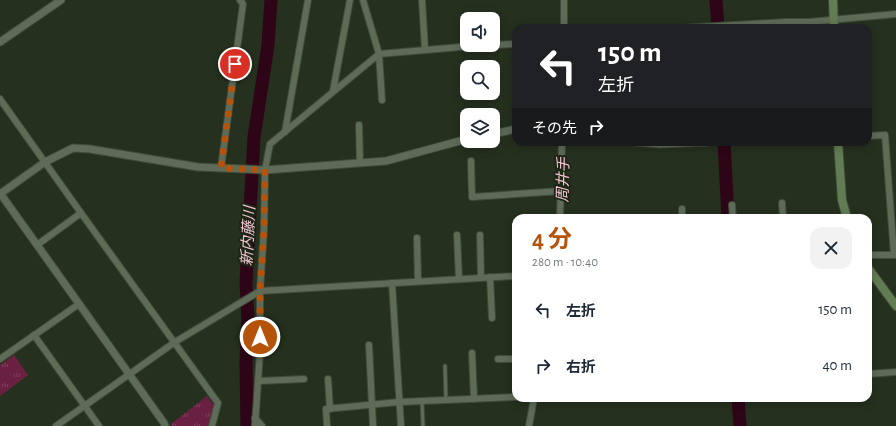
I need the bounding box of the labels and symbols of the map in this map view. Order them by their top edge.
pin [218,47,252,81]
water label: 周井手 [555,156,571,203]
water label: 新内藤川 [238,204,258,266]
position arrow [239,316,281,358]

